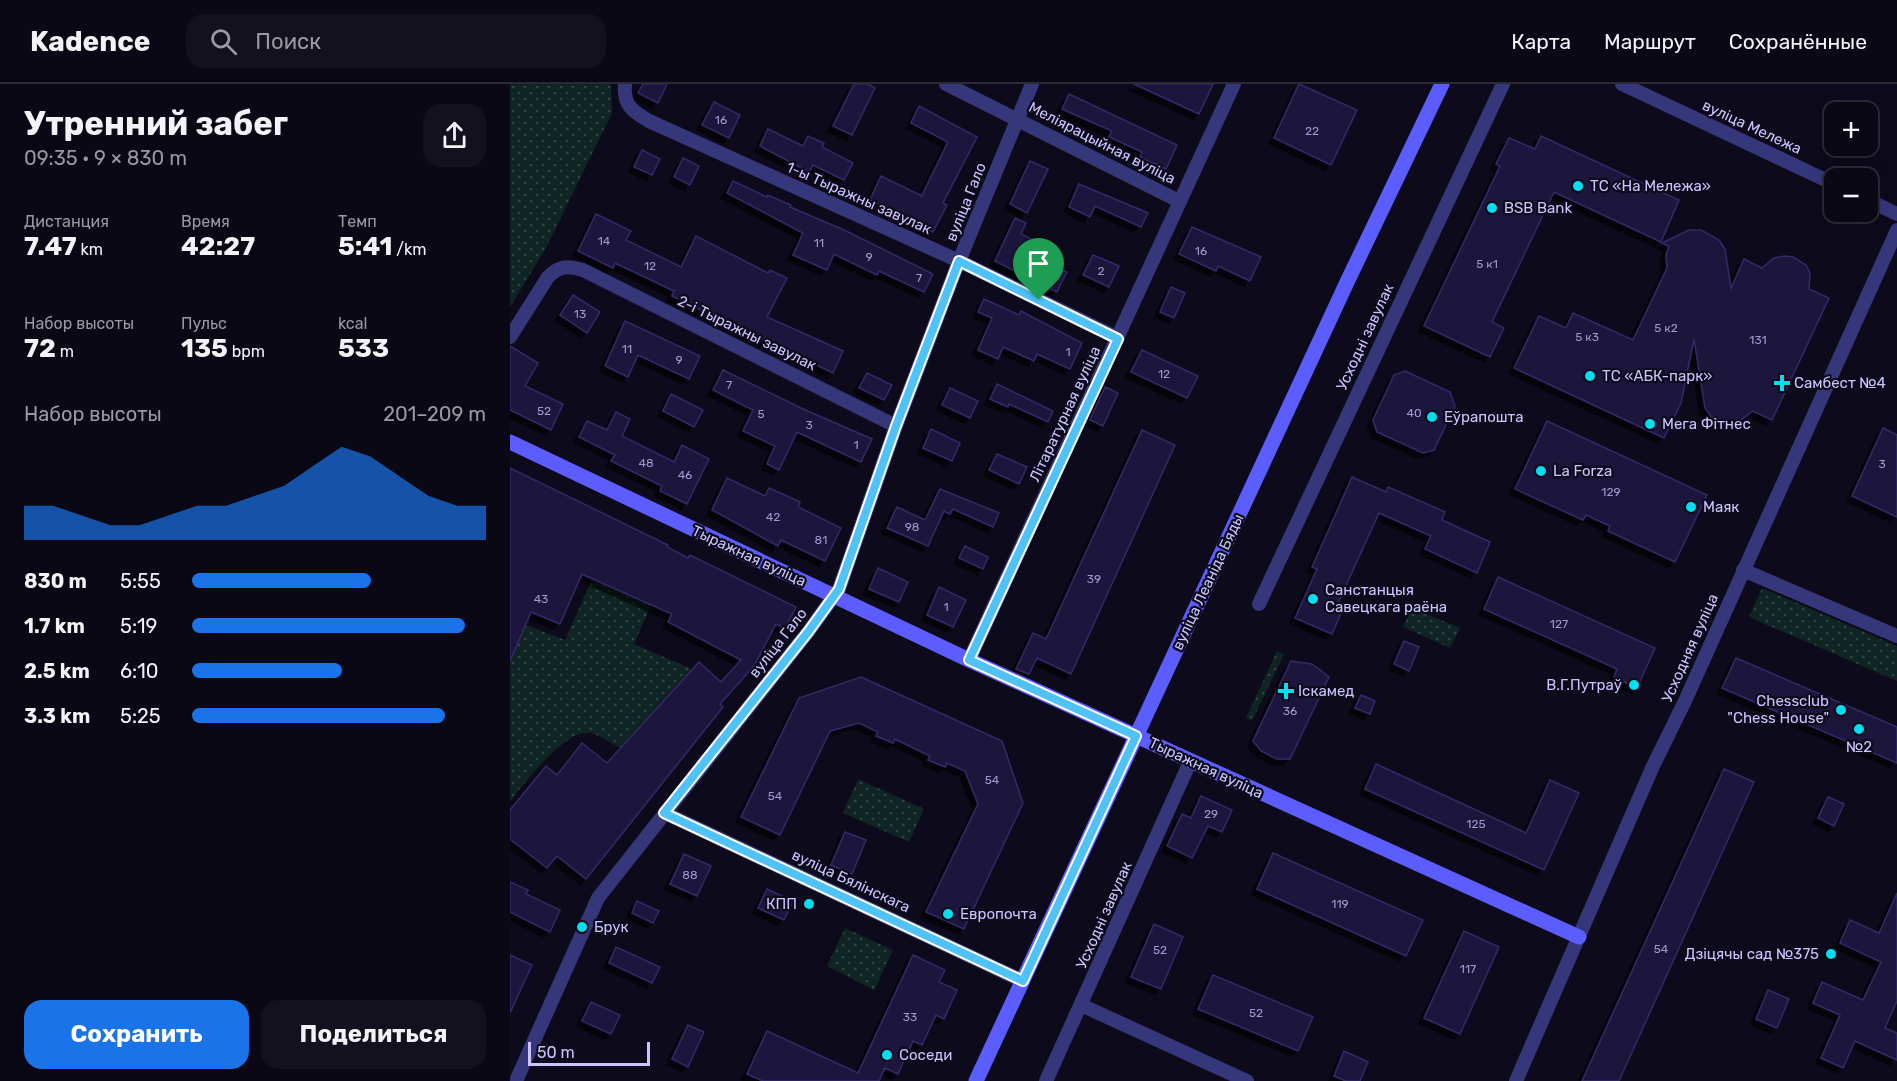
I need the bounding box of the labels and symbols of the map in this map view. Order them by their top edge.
street label: вуліца Мележа [1700,96,1804,158]
street label: Меліярацыйная вуліца [1026,98,1178,188]
house number: 16 [715,113,727,127]
house number: 22 [1305,124,1319,138]
street label: 1-ы Тыражны завулак [784,158,934,238]
street label: вуліца Гало [942,160,990,244]
place label: ТС «На Мележа» [1590,177,1711,195]
marker: ТС «На Мележа» [1571,179,1585,193]
place label: BSB Bank [1504,199,1572,217]
marker: BSB Bank [1485,201,1499,215]
house number: 14 [598,234,611,248]
house number: 11 [814,236,824,250]
pin [1013,238,1064,300]
house number: 16 [1195,244,1207,258]
house number: 9 [865,250,873,264]
house number: 5 к1 [1476,257,1498,271]
house number: 12 [644,259,656,273]
house number: 2 [1097,264,1105,278]
house number: 7 [916,271,922,285]
street label: Усходні завулак [1332,281,1398,393]
street label: 2-і Тыражны завулак [675,292,819,374]
house number: 13 [574,307,586,321]
house number: 5 к2 [1654,321,1678,335]
house number: 5 к3 [1575,330,1599,344]
house number: 131 [1749,333,1767,347]
house number: 11 [622,342,632,356]
street label: Літаратурная вуліца [1026,343,1104,485]
house number: 1 [1065,345,1071,359]
house number: 9 [675,353,683,367]
house number: 12 [1158,367,1170,381]
place label: ТС «АБК-парк» [1602,367,1712,385]
marker: ТС «АБК-парк» [1583,369,1597,383]
place label: Самбест №4 [1794,374,1886,392]
marker: Самбест №4 [1775,376,1789,390]
house number: 7 [726,378,732,392]
house number: 52 [537,404,551,418]
house number: 40 [1406,406,1422,420]
house number: 5 [757,407,765,421]
place label: Еўрапошта [1444,408,1524,426]
marker: Еўрапошта [1425,410,1439,424]
place label: Мега Фітнес [1662,415,1751,433]
marker: Мега Фітнес [1643,417,1657,431]
house number: 3 [805,418,813,432]
house number: 1 [853,438,859,452]
house number: 48 [638,456,654,470]
house number: 3 [1878,457,1886,471]
place label: La Forza [1553,462,1612,480]
marker: La Forza [1534,464,1548,478]
house number: 46 [678,468,692,482]
house number: 129 [1601,485,1621,499]
place label: Маяк [1703,498,1739,516]
marker: Маяк [1684,500,1698,514]
house number: 42 [766,510,780,524]
street label: вуліца Леаніда Бяды [1169,511,1247,653]
house number: 98 [905,520,919,534]
street label: Тыражная вуліца [689,522,809,590]
house number: 81 [815,533,827,547]
house number: 39 [1087,572,1101,586]
place label: Санстанцыя Савецкага раёна [1325,581,1447,616]
street label: Усходняя вуліца [1658,591,1722,705]
house number: 43 [534,592,548,606]
marker: Санстанцыя Савецкага раёна [1306,592,1320,606]
house number: 1 [943,600,949,614]
street label: вуліца Гало [745,605,811,681]
house number: 127 [1550,617,1568,631]
place label: В.Г.Путраў [1546,676,1622,694]
marker: В.Г.Путраў [1627,678,1641,692]
place label: Іскамед [1298,682,1354,700]
marker: Іскамед [1279,684,1293,698]
place label: Chessclub "Chess House" [1727,692,1829,727]
marker: Chessclub "Chess House" [1834,703,1848,717]
house number: 36 [1283,704,1297,718]
marker: №2 [1852,722,1866,736]
street label: Тыражная вуліца [1146,734,1266,802]
place label: №2 [1846,738,1872,756]
house number: 54 [985,773,1000,787]
house number: 54 [768,789,783,803]
house number: 29 [1204,807,1218,821]
house number: 125 [1466,817,1486,831]
street label: вуліца Бялінскага [789,846,913,916]
street label: Усходні завулак [1072,859,1136,971]
house number: 88 [682,868,698,882]
place label: КПП [766,895,797,913]
marker: КПП [802,897,816,911]
house number: 119 [1331,897,1349,911]
place label: Европочта [960,905,1037,923]
marker: Европочта [941,907,955,921]
place label: Брук [594,918,629,936]
marker: Брук [575,920,589,934]
house number: 54 [1654,942,1669,956]
house number: 52 [1153,943,1167,957]
place label: Дзіцячы сад №375 [1685,945,1819,963]
marker: Дзіцячы сад №375 [1824,947,1838,961]
house number: 117 [1460,962,1476,976]
house number: 52 [1249,1006,1263,1020]
house number: 33 [903,1010,917,1024]
scale bar [528,1039,650,1066]
place label: Соседи [899,1046,952,1064]
marker: Соседи [880,1048,894,1062]

